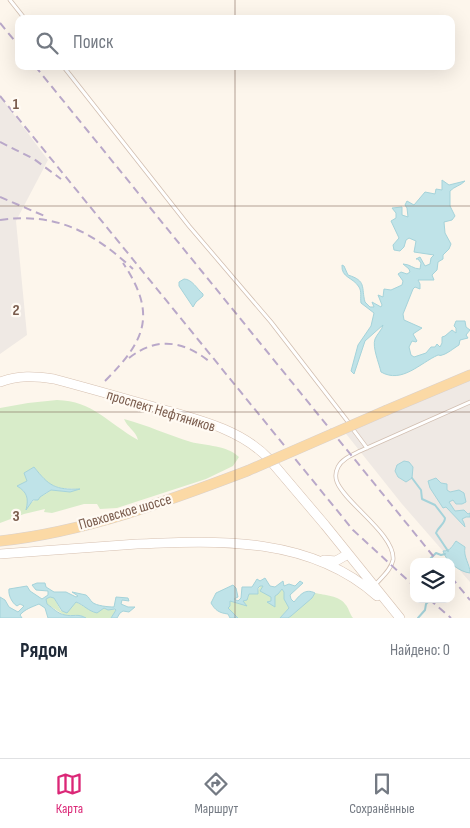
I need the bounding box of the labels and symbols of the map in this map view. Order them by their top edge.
text: 1 [13,95,20,114]
text: 2 [12,301,20,320]
street label: проспект Нефтяников [104,385,218,437]
street label: Повховское шоссе [76,490,174,534]
text: 3 [12,507,20,526]

